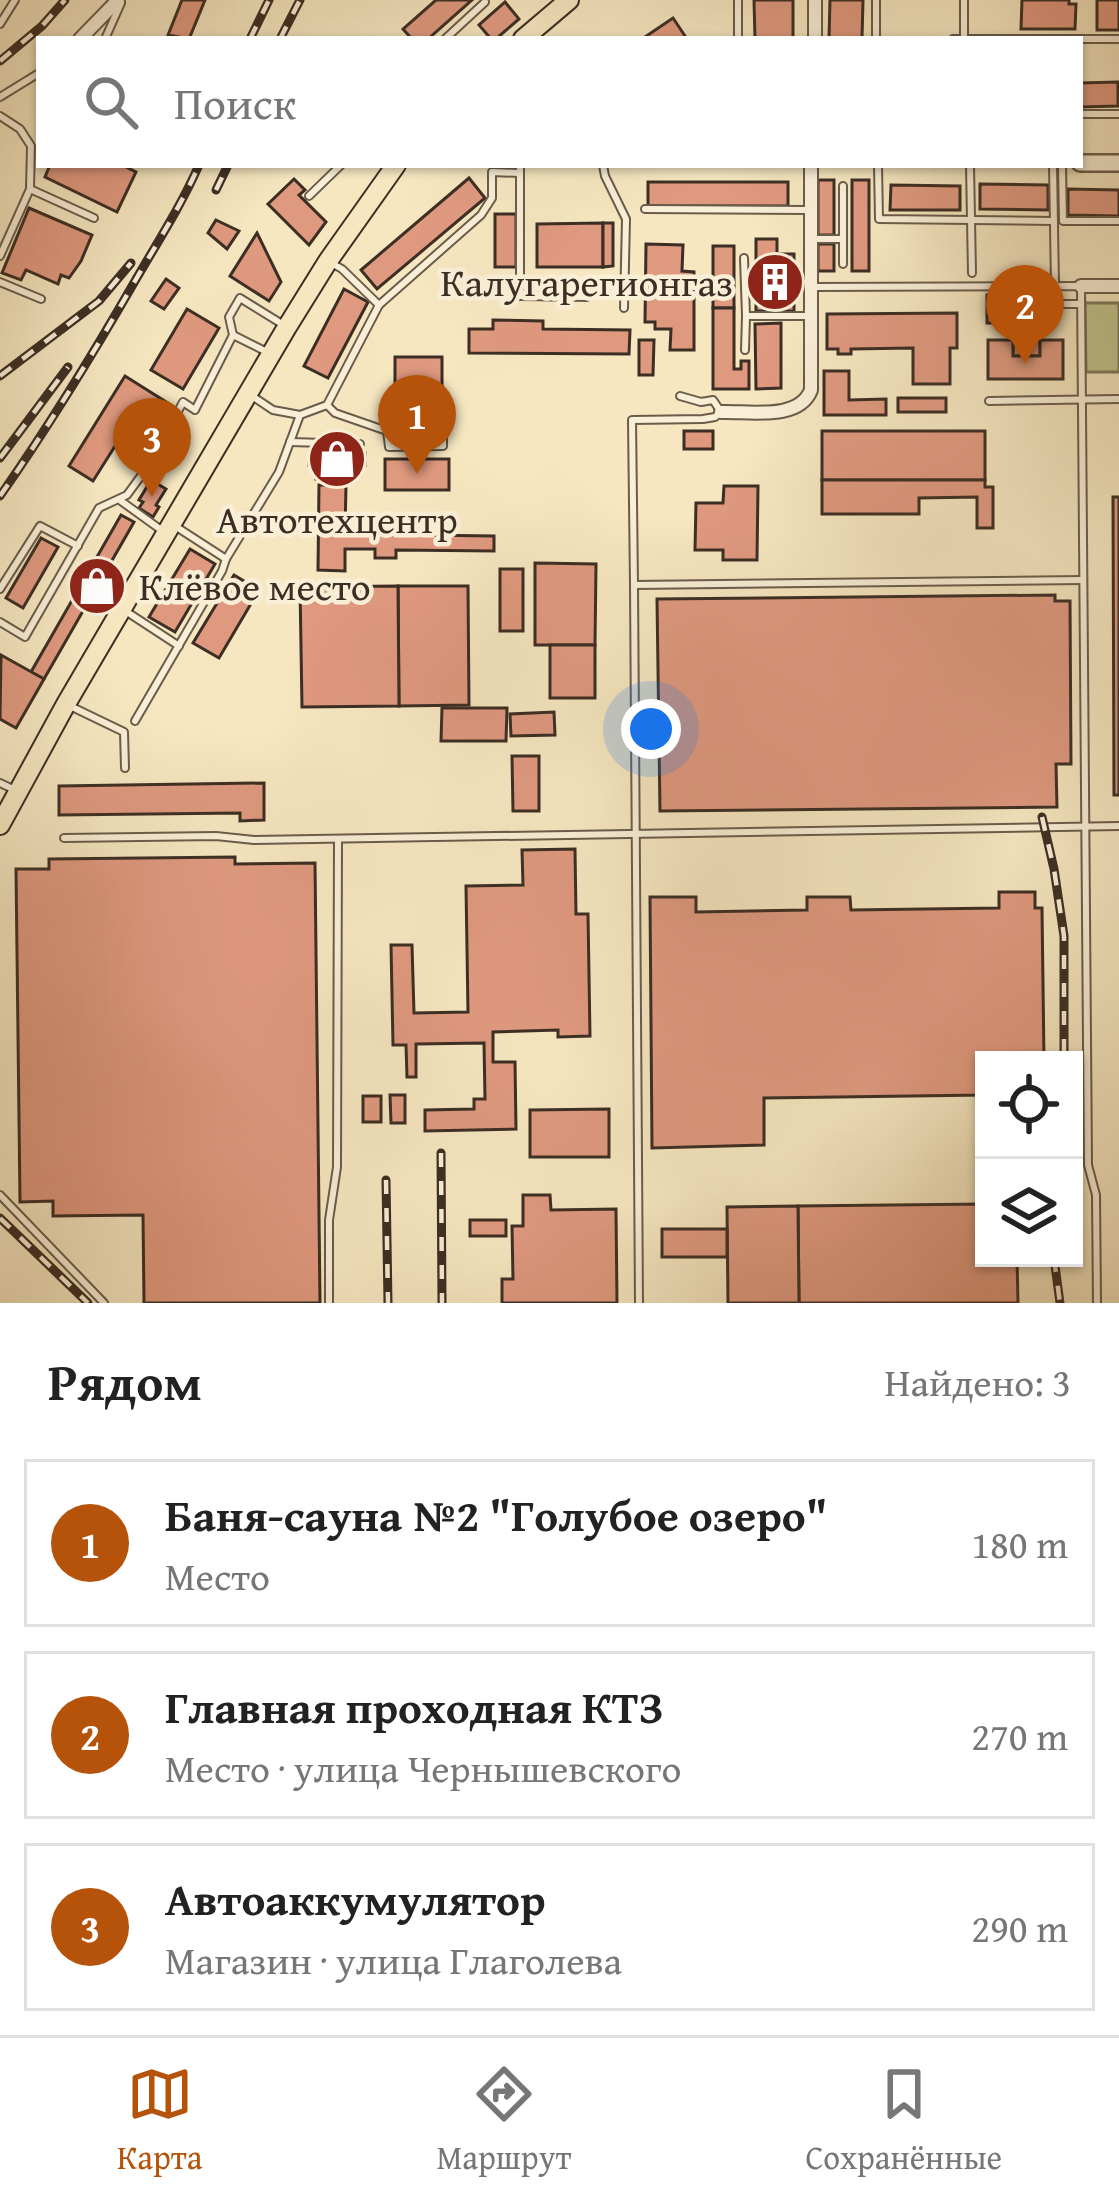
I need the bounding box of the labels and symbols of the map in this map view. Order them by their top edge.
building icon: Калугарегионгаз [744,251,806,313]
place label: Калугарегионгаз [441,253,733,310]
pin: 2 [986,265,1064,364]
pin: 1 [378,375,456,474]
pin: 3 [113,398,191,497]
shop icon: Автотехцентр [306,428,368,490]
place label: Автотехцентр [216,490,458,547]
shop icon: Клёвое место [66,555,128,617]
place label: Клёвое место [139,557,371,614]
your location [621,699,681,759]

